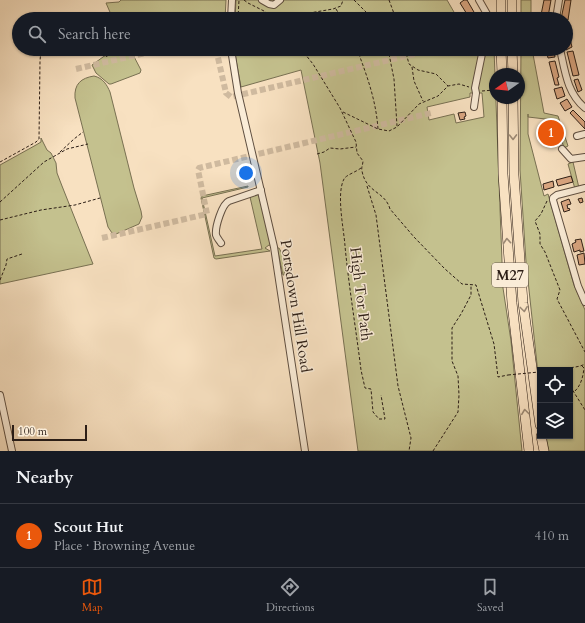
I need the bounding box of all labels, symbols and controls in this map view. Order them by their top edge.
search box [12,12,573,56]
icon: search [26,23,48,45]
text: Search here [58,24,131,44]
north arrow [489,68,525,104]
pin: 1 [538,118,564,148]
one-way arrow [509,134,517,140]
your location [236,163,256,183]
street label: Portsdown Hill Road [276,238,316,374]
one-way arrow [503,238,512,244]
street label: High Tor Path [345,246,377,343]
road number: M27 [492,263,528,287]
one-way arrow [519,306,528,312]
map controls [537,367,573,439]
button: locate [537,367,573,403]
button: layers [537,403,573,439]
one-way arrow [521,409,530,415]
scale bar [12,423,87,442]
text: 100 m [18,424,47,439]
text: Nearby [16,466,73,489]
text: Scout Hut [54,517,123,537]
text: 1 [26,527,32,545]
text: 410 m [535,527,569,545]
text: Place · Browning Avenue [54,537,195,555]
tab: Map [81,576,103,615]
tab: Directions [266,576,314,615]
tab: Saved [477,576,504,615]

